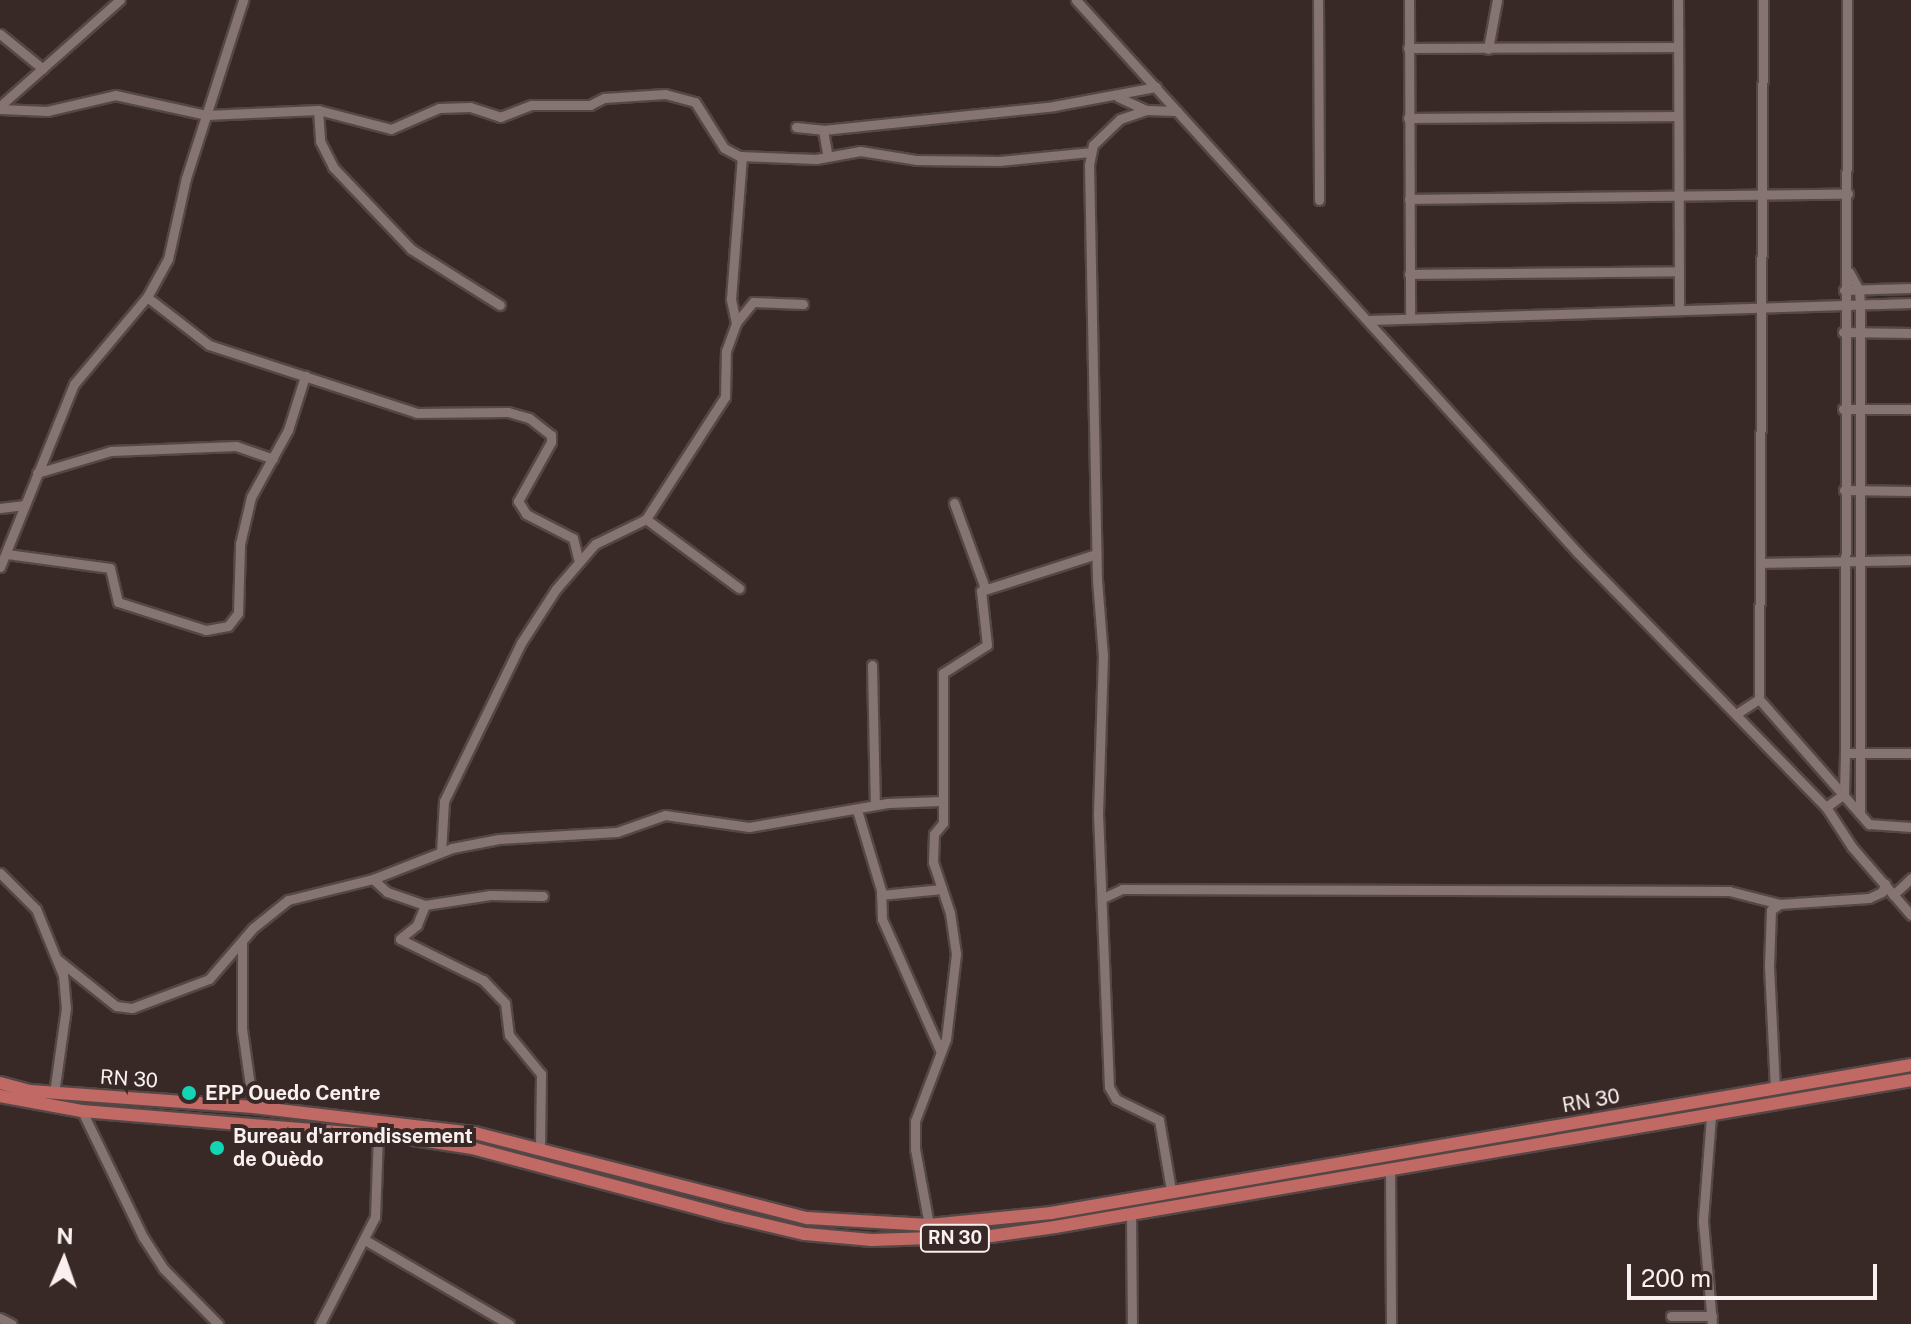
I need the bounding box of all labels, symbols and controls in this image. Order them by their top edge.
street label: RN 30 [99,1065,159,1093]
place label: EPP Ouedo Centre [205,1081,381,1105]
marker: EPP Ouedo Centre [180,1084,198,1102]
street label: RN 30 [1560,1084,1622,1118]
place label: Bureau d'arrondissement de Ouèdo [233,1124,473,1171]
marker: Bureau d'arrondissement de Ouèdo [208,1139,226,1157]
north arrow [24,1220,104,1300]
text: N [56,1223,74,1249]
road number: RN 30 [919,1224,991,1252]
scale bar [1631,1248,1881,1298]
text: 200 m [1641,1264,1711,1292]

